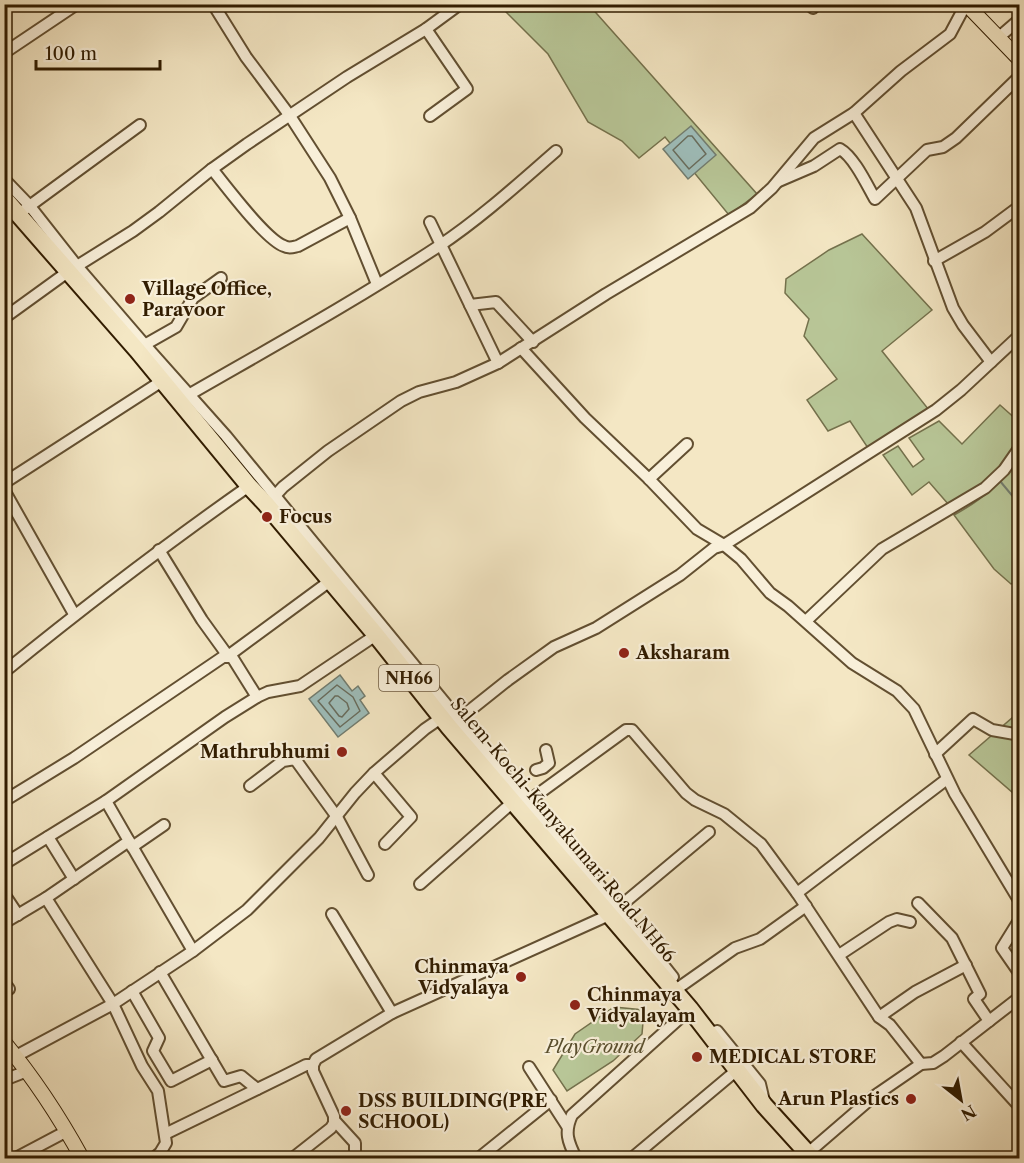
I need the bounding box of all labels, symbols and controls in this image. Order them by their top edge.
scale bar [36,33,160,71]
text: 100 m [45,43,97,65]
place label: Village Office, Paravoor [141,278,272,321]
marker: Village Office, Paravoor [123,292,137,306]
place label: Focus [279,506,332,528]
marker: Focus [260,510,274,524]
place label: Aksharam [635,642,730,664]
marker: Aksharam [617,646,631,660]
road number: NH66 [379,665,439,691]
street label: Salem-Kochi-Kanyakumari Road NH66 [446,693,680,967]
place label: Mathrubhumi [200,741,331,763]
marker: Mathrubhumi [335,745,349,759]
place label: Chinmaya Vidyalaya [414,956,510,999]
marker: Chinmaya Vidyalaya [514,970,528,984]
place label: Chinmaya Vidyalayam [586,984,696,1027]
marker: Chinmaya Vidyalayam [568,998,582,1012]
park label: PlayGround [544,1036,647,1058]
place label: MEDICAL STORE [709,1046,876,1068]
marker: MEDICAL STORE [690,1050,704,1064]
north arrow [931,1070,991,1130]
place label: Arun Plastics [777,1088,899,1110]
place label: DSS BUILDING(PRE SCHOOL) [358,1090,548,1133]
marker: Arun Plastics [904,1092,918,1106]
text: N [958,1101,980,1125]
marker: DSS BUILDING(PRE SCHOOL) [339,1104,353,1118]

